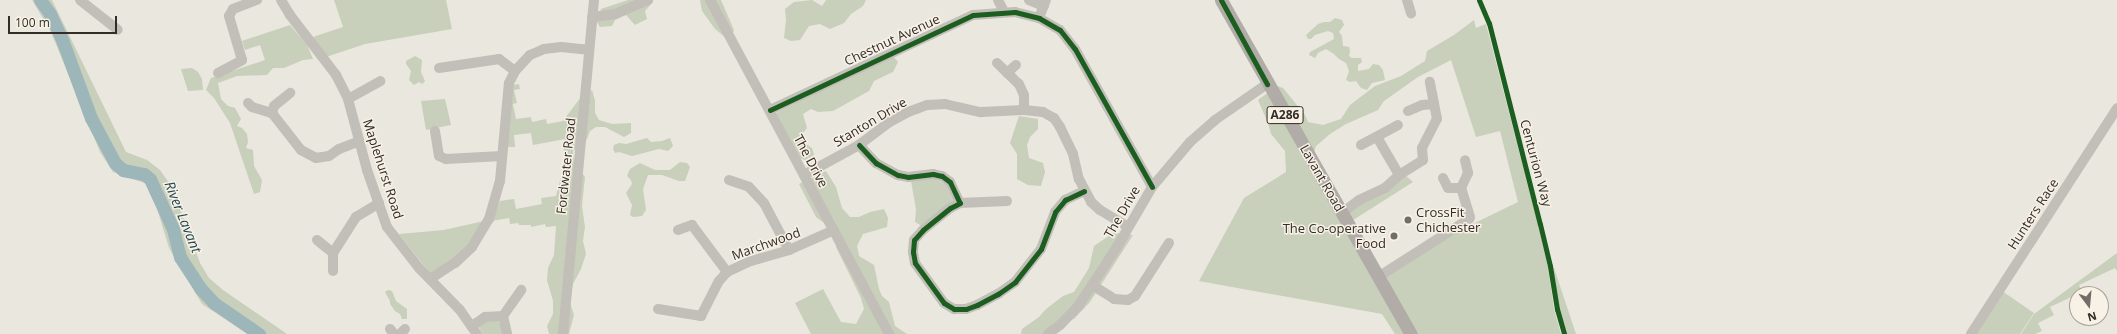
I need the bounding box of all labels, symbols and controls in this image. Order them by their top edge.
scale bar [10,8,119,34]
street label: Chestnut Avenue [842,11,942,69]
text: 100 m [15,14,50,31]
street label: Stanton Drive [831,94,909,150]
road number: A286 [1266,105,1304,125]
street label: Maplehurst Road [360,117,406,221]
street label: Fordwater Road [553,117,579,215]
street label: Centurion Way [1517,118,1555,208]
street label: The Drive [791,132,831,190]
street label: Lavant Road [1297,142,1347,214]
street label: Hunters Race [2004,176,2062,252]
water label: River Lavant [161,179,205,255]
street label: The Drive [1101,183,1143,241]
place label: CrossFit Chichester [1416,205,1480,236]
marker: CrossFit Chichester [1403,215,1413,225]
place label: The Co-operative Food [1283,221,1386,252]
street label: Marchwood [729,224,803,264]
marker: The Co-operative Food [1389,231,1399,241]
north arrow [2069,286,2109,326]
text: N [2086,309,2099,325]

